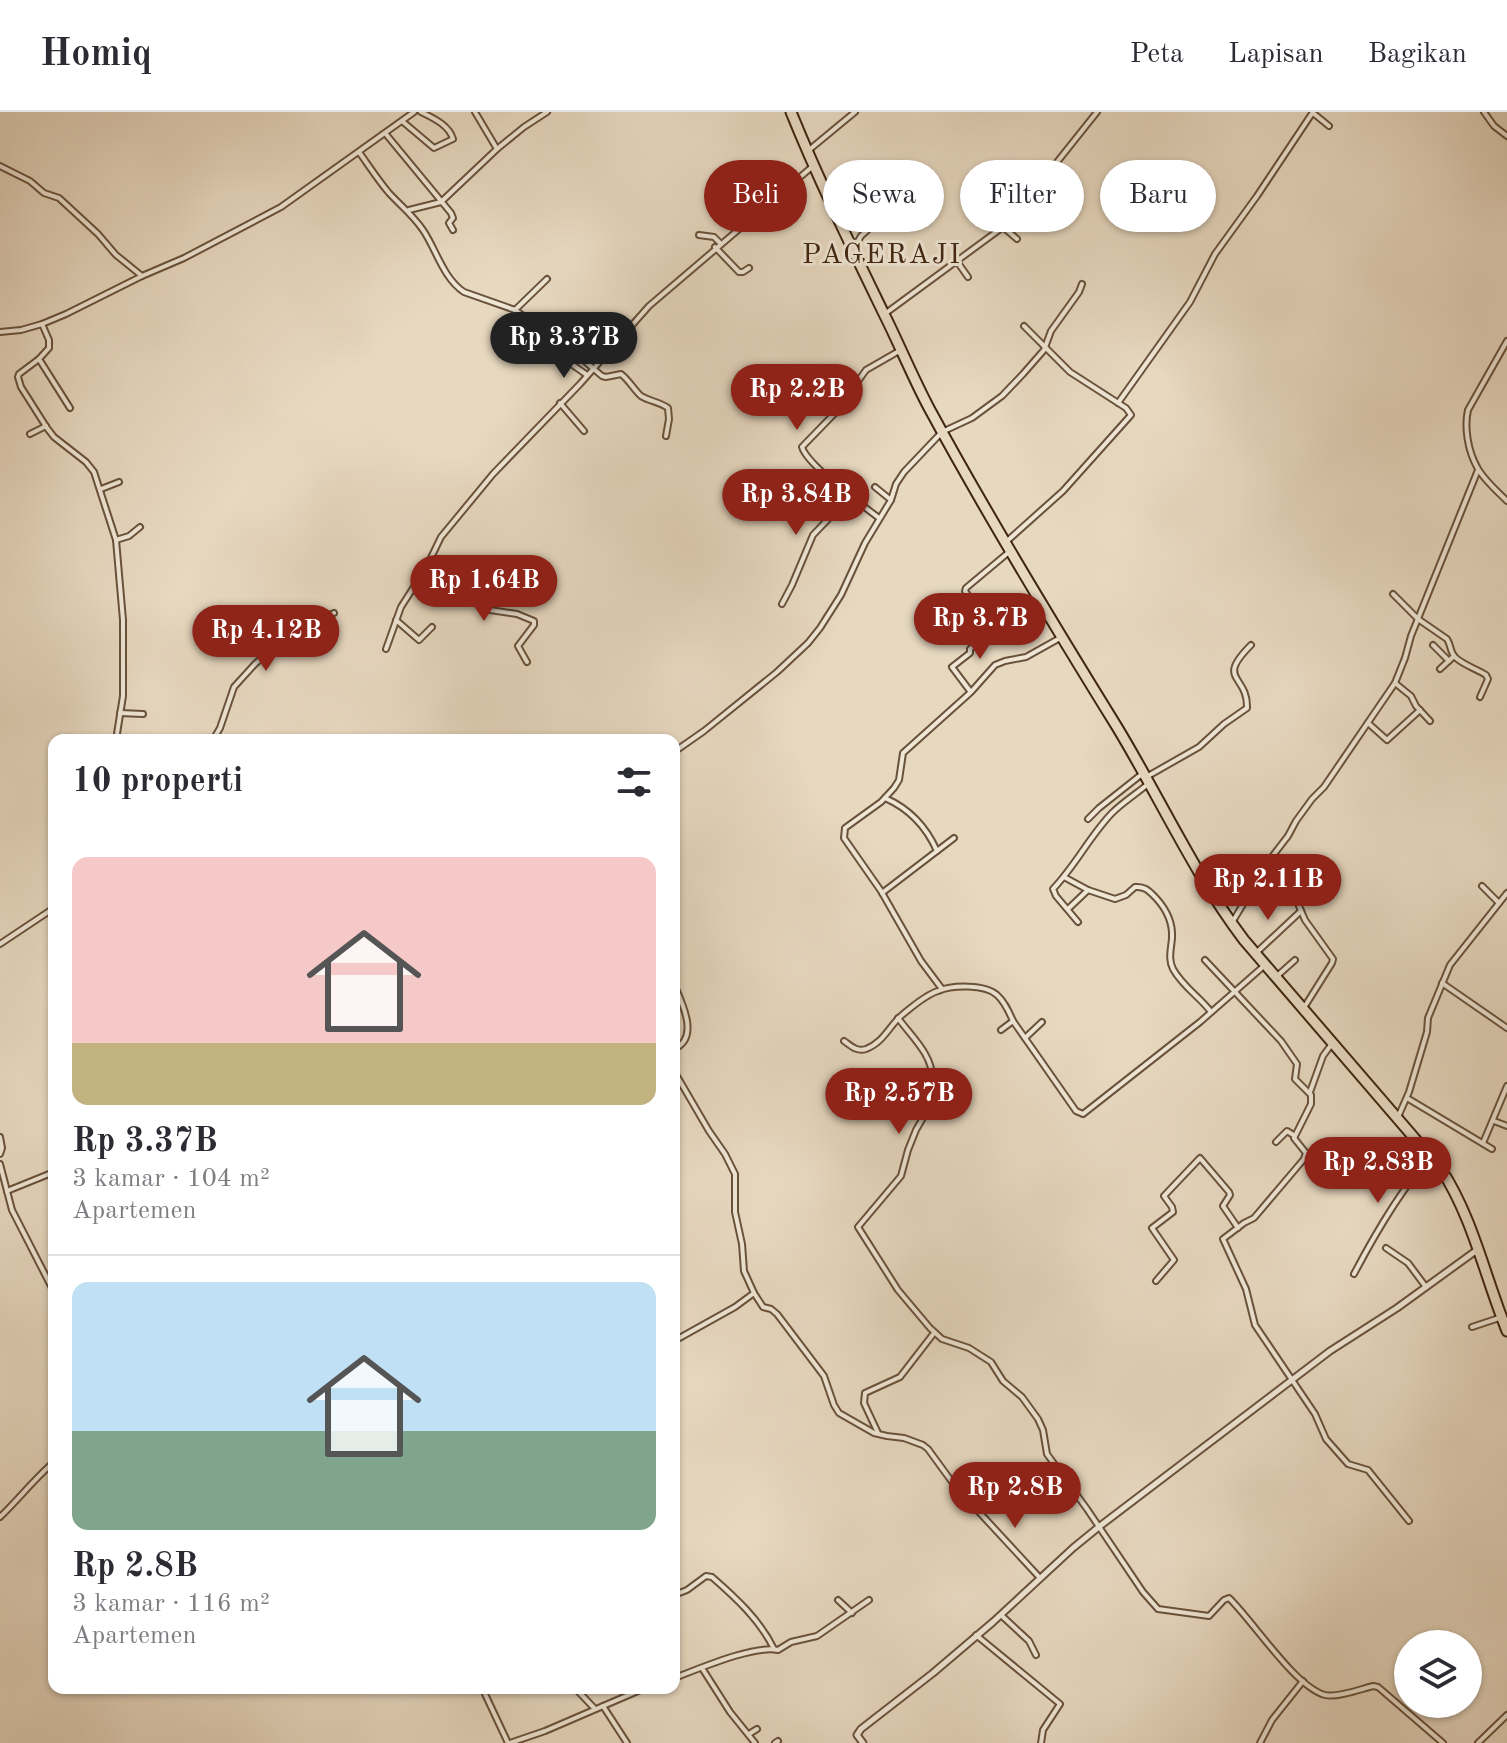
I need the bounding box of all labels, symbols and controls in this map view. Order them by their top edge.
text: Homiq [40,36,152,74]
text: Peta [1130,41,1184,69]
text: Lapisan [1228,41,1324,69]
text: Bagikan [1368,41,1467,69]
chip: Beli [704,160,807,232]
chip: Sewa [823,160,944,232]
chip: Filter [960,160,1084,232]
chip: Baru [1100,160,1216,232]
district label: PAGERAJI [802,242,962,270]
pin: Rp 3.37B [481,312,647,380]
text: Rp 3.37B [508,325,620,351]
pin: Rp 2.2B [723,364,871,432]
text: Rp 2.2B [749,377,845,403]
pin: Rp 3.84B [713,469,879,537]
text: Rp 3.84B [740,482,852,508]
pin: Rp 1.64B [401,555,567,623]
text: Rp 1.64B [428,568,540,594]
pin: Rp 3.7B [906,593,1054,661]
pin: Rp 4.12B [183,605,349,673]
text: Rp 3.7B [932,606,1028,632]
text: Rp 4.12B [210,618,322,644]
icon: filters [612,760,656,804]
text: 10 properti [72,765,243,799]
pin: Rp 2.11B [1185,854,1351,922]
text: Rp 2.11B [1212,867,1324,893]
icon: home [292,909,436,1053]
pin: Rp 2.57B [816,1068,982,1136]
text: Rp 2.57B [843,1081,955,1107]
text: Rp 3.37B [72,1125,218,1159]
pin: Rp 2.83B [1295,1137,1461,1205]
text: Rp 2.83B [1322,1150,1434,1176]
text: 3 kamar · 104 m² [72,1166,270,1192]
text: Apartemen [72,1198,197,1224]
icon: home [292,1334,436,1478]
pin: Rp 2.8B [941,1462,1089,1530]
text: Rp 2.8B [967,1475,1063,1501]
text: Rp 2.8B [72,1550,198,1584]
text: 3 kamar · 116 m² [72,1591,270,1617]
text: Apartemen [72,1623,197,1649]
map controls [1394,1630,1482,1718]
button: layers [1394,1630,1482,1718]

